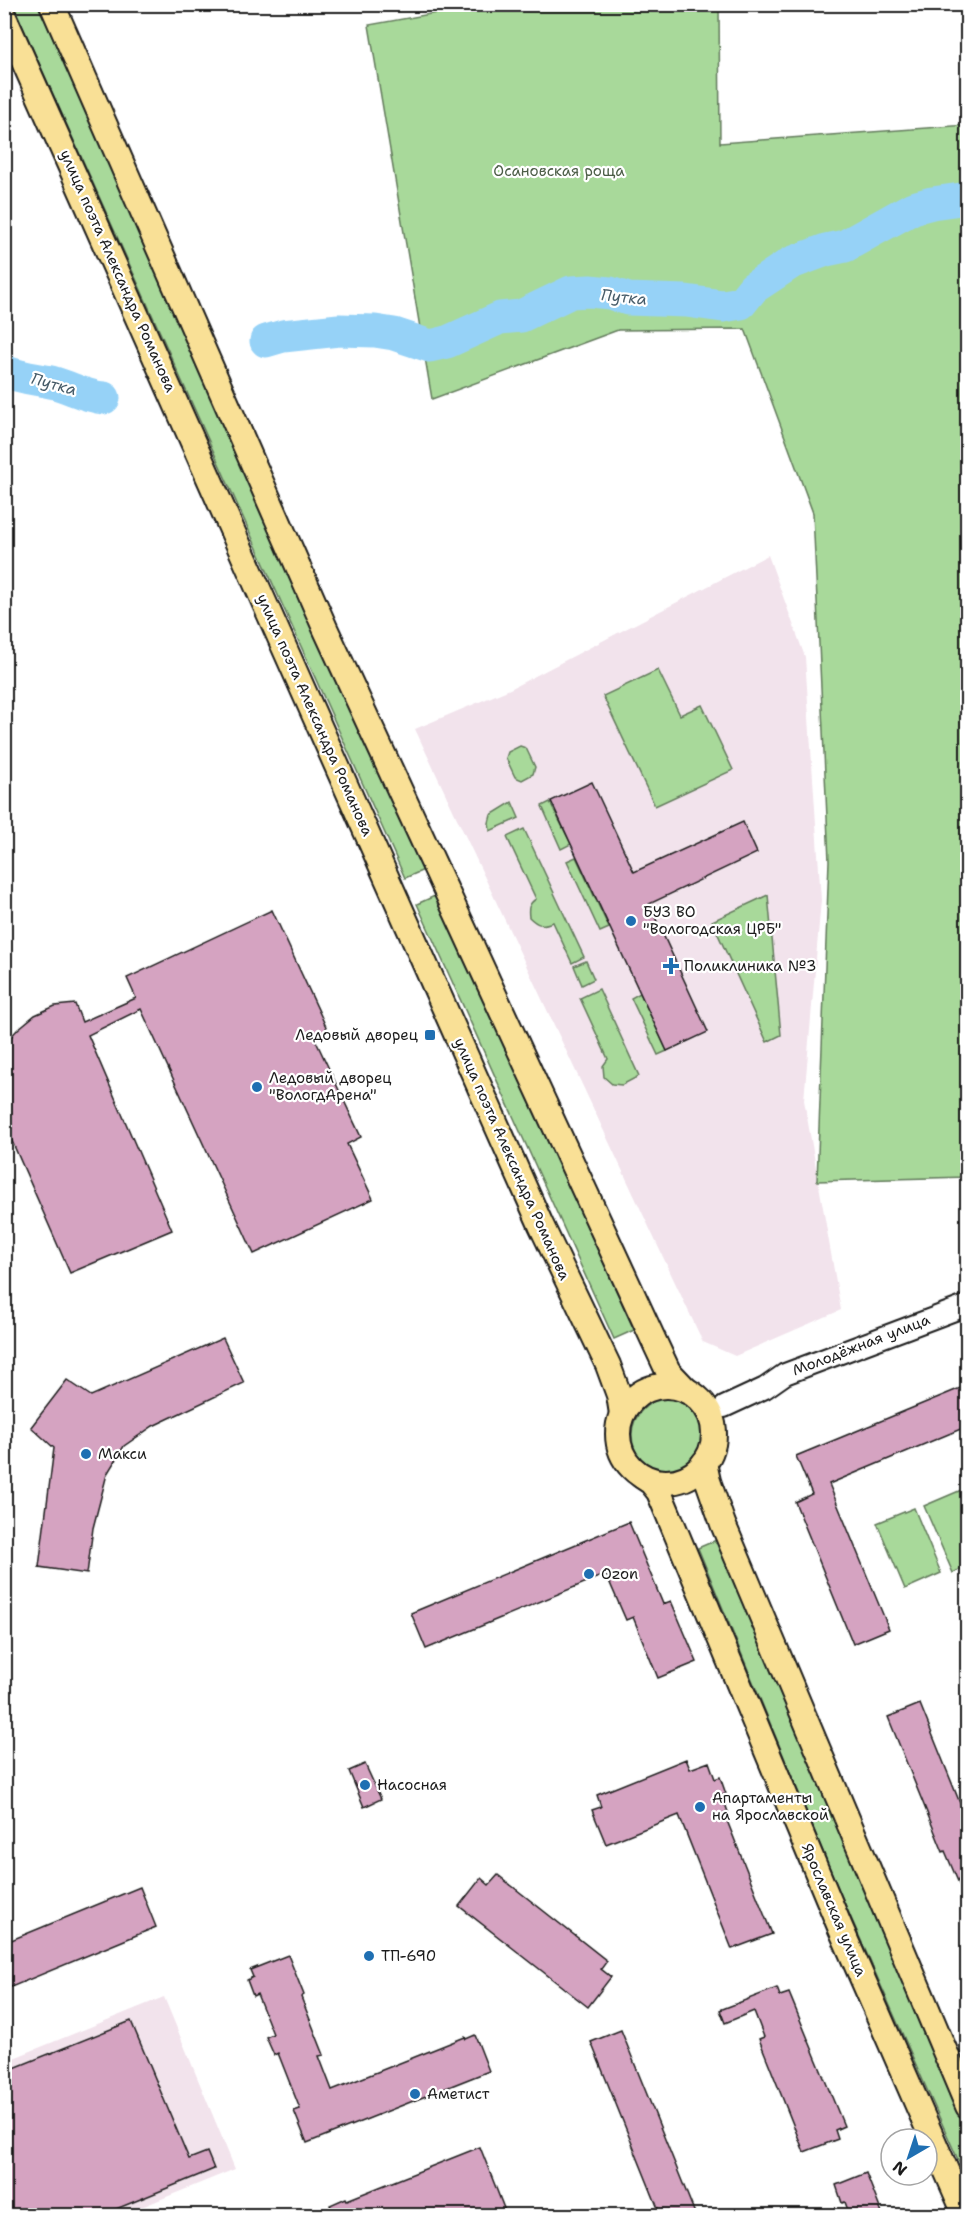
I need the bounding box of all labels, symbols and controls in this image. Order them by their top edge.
street label: улица поэта Александра Романова [55,147,181,396]
park label: Осановская роща [493,161,625,181]
water label: Путка [600,284,648,310]
water label: Путка [29,368,79,400]
street label: улица поэта Александра Романова [252,591,378,840]
place label: БУЗ ВО "Вологодская ЦРБ" [643,902,782,939]
marker: БУЗ ВО "Вологодская ЦРБ" [624,914,638,928]
place label: Поликлиника №3 [684,956,816,976]
marker: Поликлиника №3 [662,957,680,975]
place label: Ледовый дворец [295,1025,418,1045]
marker: Ледовый дворец [423,1028,437,1042]
street label: улица поэта Александра Романова [449,1035,575,1284]
place label: Ледовый дворец "ВологдАрена" [269,1068,392,1105]
marker: Ледовый дворец "ВологдАрена" [250,1080,264,1094]
street label: Молодёжная улица [789,1309,933,1381]
place label: Макси [98,1444,147,1464]
marker: Макси [79,1447,93,1461]
place label: Ozon [601,1564,638,1584]
marker: Ozon [582,1567,596,1581]
place label: Насосная [377,1775,447,1795]
marker: Насосная [358,1778,372,1792]
place label: Апартаменты на Ярославской [712,1788,829,1825]
marker: Апартаменты на Ярославской [693,1800,707,1814]
street label: Ярославская улица [797,1840,871,1980]
place label: ТП-690 [381,1946,436,1966]
marker: ТП-690 [362,1949,376,1963]
place label: Аметист [427,2084,490,2104]
marker: Аметист [408,2087,422,2101]
north arrow [879,2127,939,2187]
text: N [888,2156,911,2180]

